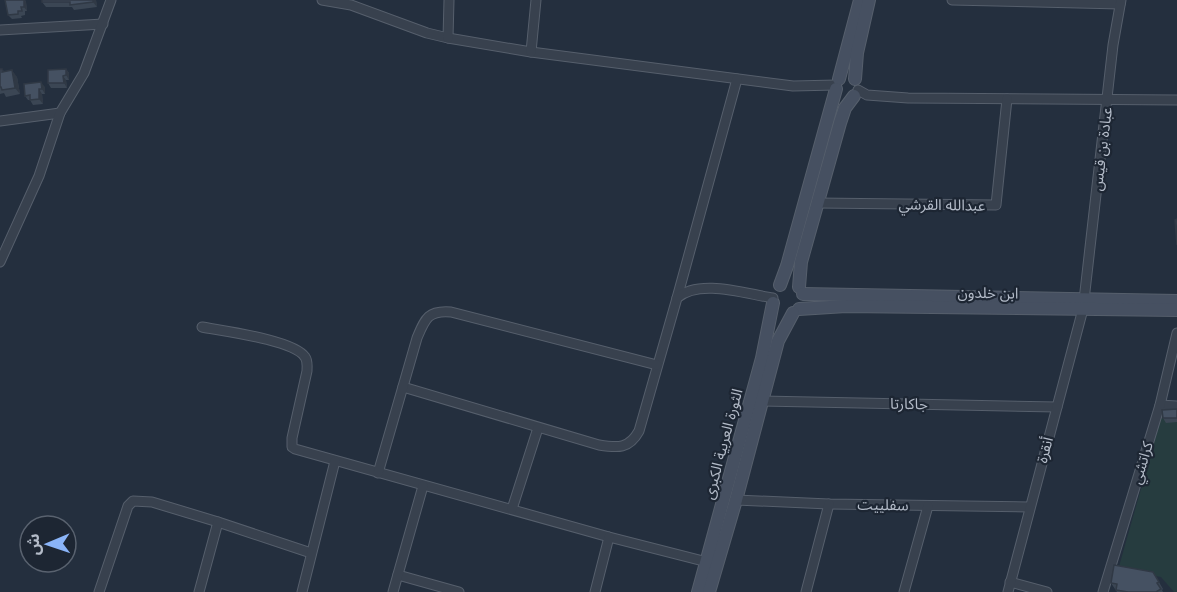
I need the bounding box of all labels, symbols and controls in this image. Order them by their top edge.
street label: عبادة بن قيس [1088,106,1116,192]
street label: عبدالله القرشي [898,195,986,217]
street label: ابن خلدون [958,283,1018,303]
street label: الثورة العربية الكبرى [700,387,746,501]
street label: جاكارتا [890,395,928,413]
street label: أنقرة [1033,435,1057,465]
street label: كراتشي [1127,439,1160,487]
street label: سفلييت [857,496,909,514]
north arrow [18,514,78,574]
text: ش [24,533,43,556]

